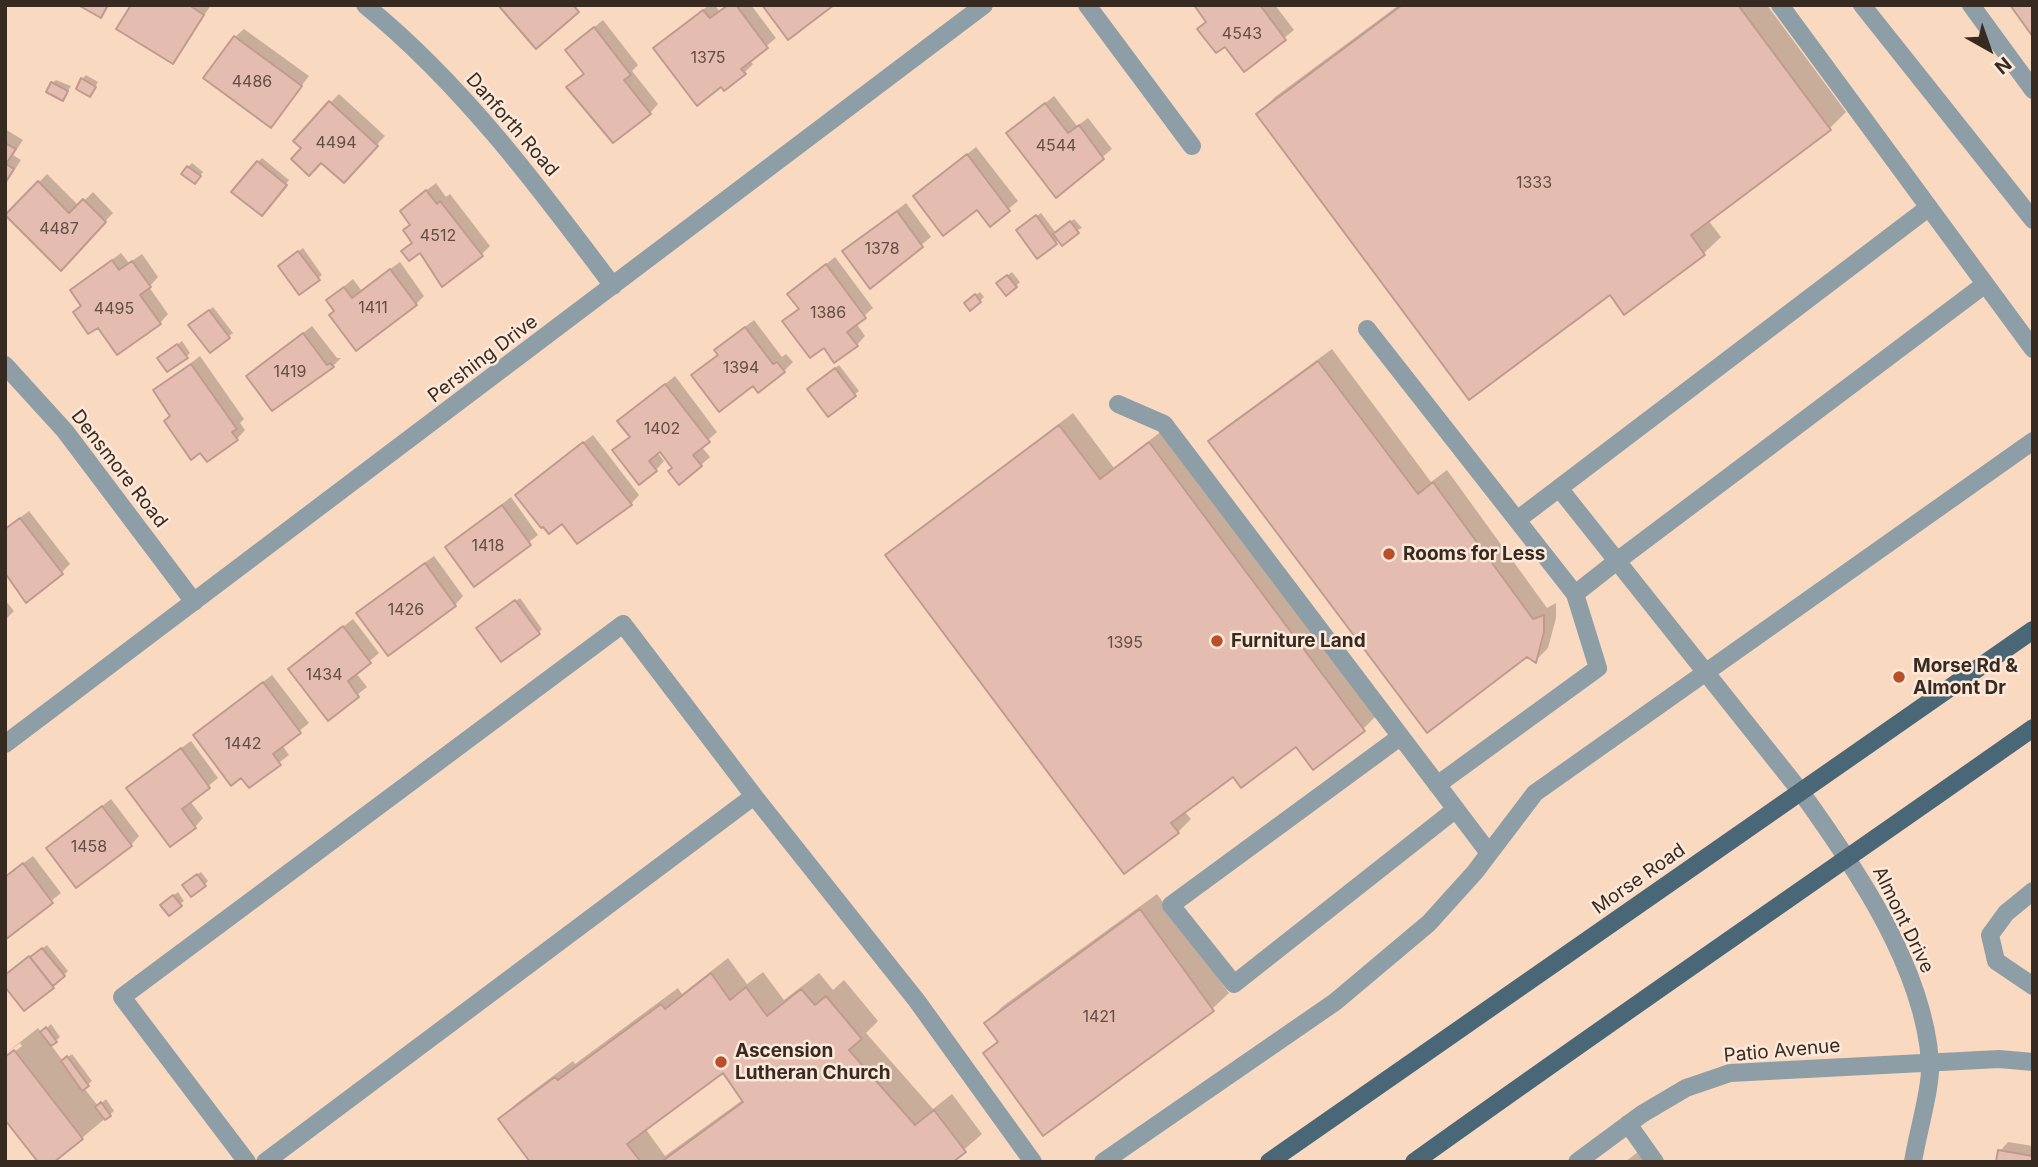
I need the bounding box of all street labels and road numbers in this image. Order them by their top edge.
street label: Danforth Road [461,69,563,181]
street label: Pershing Drive [424,310,542,408]
street label: Densmore Road [66,406,172,532]
street label: Morse Road [1588,839,1690,919]
street label: Almont Drive [1867,863,1939,977]
street label: Patio Avenue [1723,1035,1841,1067]

